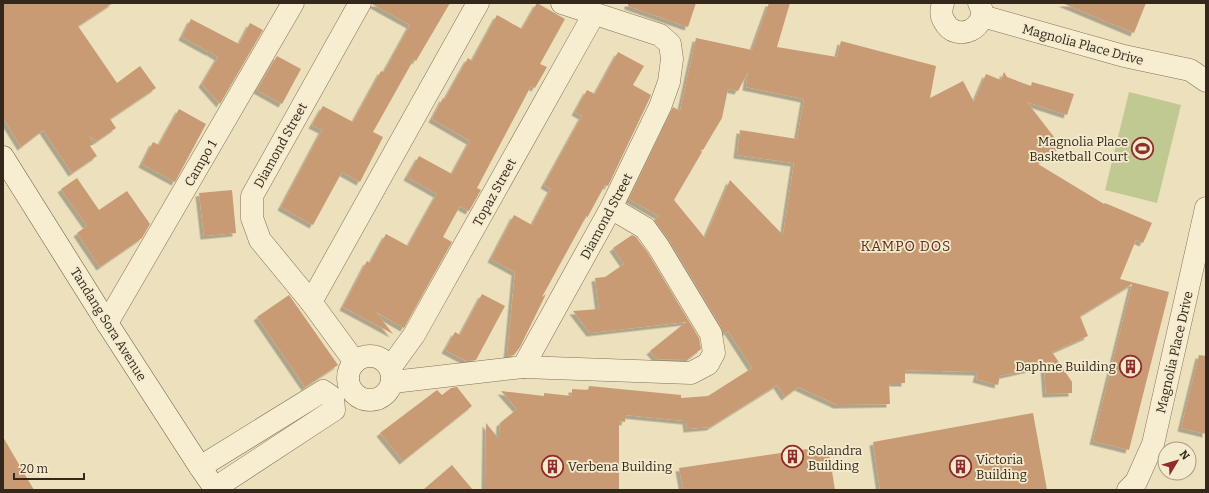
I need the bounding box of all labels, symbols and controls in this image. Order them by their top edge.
street label: Magnolia Place Drive [1021,21,1145,68]
street label: Diamond Street [251,100,310,190]
place label: Magnolia Place Basketball Court [1029,134,1128,164]
sports icon: Magnolia Place Basketball Court [1130,135,1156,161]
street label: Campo 1 [181,137,220,189]
street label: Topaz Street [470,156,519,229]
street label: Diamond Street [578,170,636,262]
district label: KAMPO DOS [861,238,951,255]
street label: Tandang Sora Avenue [68,265,150,384]
street label: Magnolia Place Drive [1153,290,1196,415]
building icon: Daphne Building [1118,353,1144,379]
place label: Daphne Building [1015,359,1116,374]
north arrow [1157,441,1197,481]
place label: Solandra Building [808,443,862,473]
building icon: Solandra Building [779,444,805,470]
text: N [1177,448,1193,463]
place label: Victoria Building [976,452,1027,482]
building icon: Verbena Building [539,453,565,479]
building icon: Victoria Building [947,453,973,479]
scale bar [14,455,84,481]
place label: Verbena Building [568,459,672,474]
text: 20 m [20,462,49,476]

